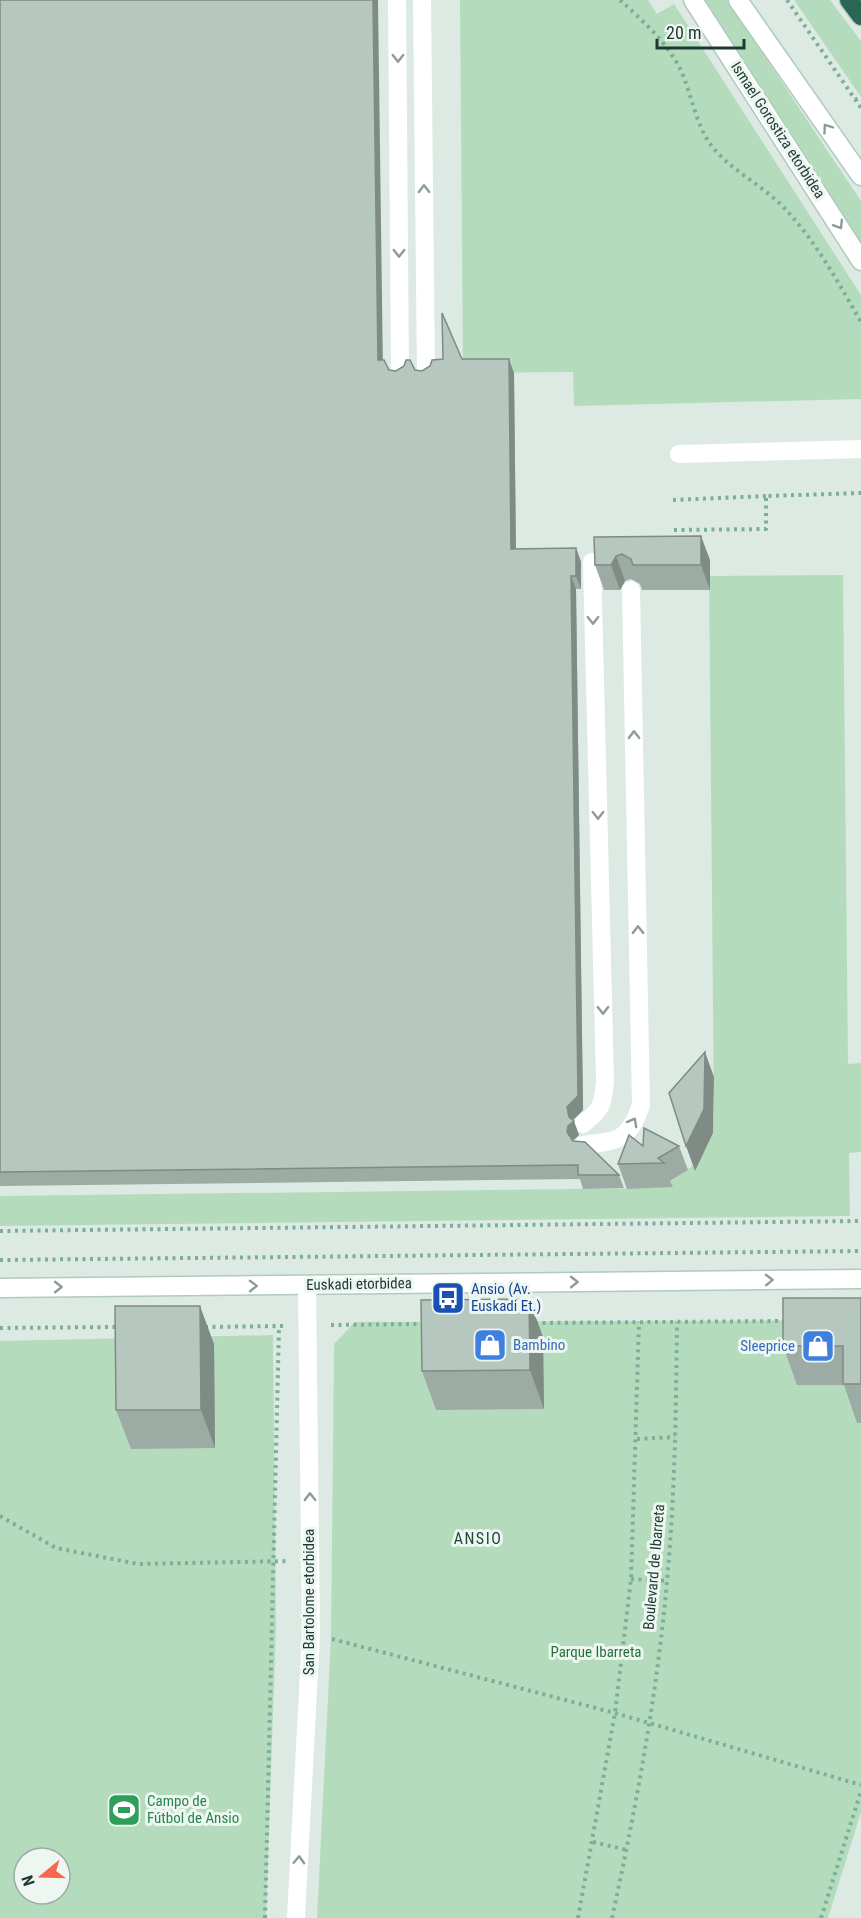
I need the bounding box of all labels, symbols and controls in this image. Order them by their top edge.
scale bar [657,12,744,50]
text: 20 m [666,22,701,43]
one-way arrow [392,54,404,63]
street label: Ismael Gorostiza etorbidea [727,58,829,202]
one-way arrow [823,124,834,135]
one-way arrow [418,185,430,194]
one-way arrow [831,219,842,230]
one-way arrow [393,249,405,258]
one-way arrow [587,616,599,625]
one-way arrow [628,730,640,739]
one-way arrow [592,810,604,819]
one-way arrow [631,925,644,934]
one-way arrow [597,1005,609,1014]
one-way arrow [626,1118,637,1129]
street label: Euskadi etorbidea [306,1274,412,1294]
one-way arrow [765,1274,774,1287]
one-way arrow [570,1276,579,1288]
one-way arrow [249,1279,258,1292]
bus stop icon: Ansio (Av. Euskadi Et.) [430,1280,466,1316]
place label: Ansio (Av. Euskadi Et.) [471,1280,541,1315]
one-way arrow [54,1281,63,1293]
shop icon: Bambino [472,1327,508,1363]
shop icon: Sleeprice [800,1328,836,1364]
place label: Bambino [513,1336,565,1354]
place label: Sleeprice [740,1337,795,1355]
one-way arrow [303,1492,316,1501]
street label: Boulevard de Ibarreta [640,1503,668,1631]
street label: San Bartolome etorbidea [300,1529,318,1675]
district label: ANSIO [454,1529,502,1548]
park label: Parque Ibarreta [550,1643,642,1661]
sports icon: Campo de Fútbol de Ansio [106,1792,142,1828]
place label: Campo de Fútbol de Ansio [147,1792,239,1827]
north arrow [12,1846,72,1906]
one-way arrow [293,1855,306,1864]
text: N [18,1873,39,1888]

